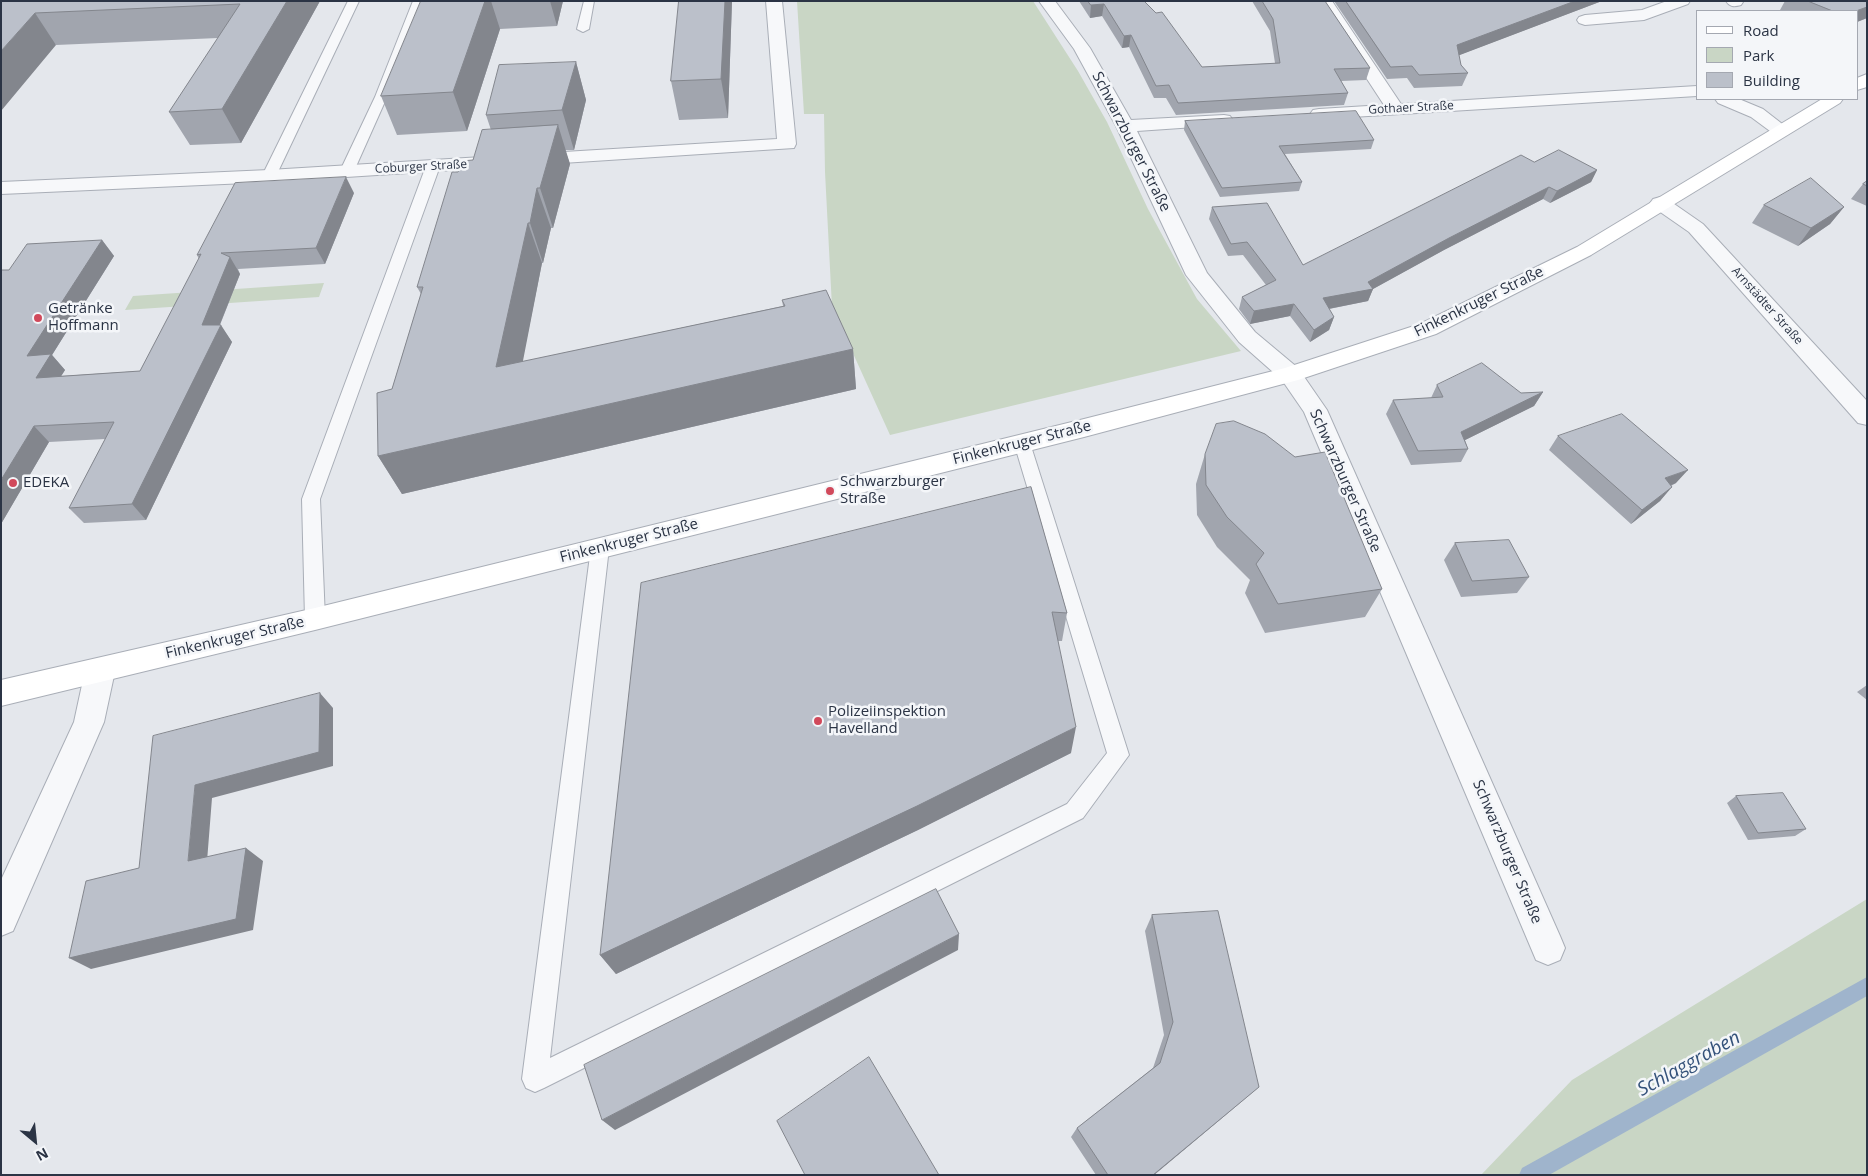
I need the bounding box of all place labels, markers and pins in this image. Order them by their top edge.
place label: Getränke Hoffmann [48,300,119,335]
marker: Getränke Hoffmann [32,312,44,324]
place label: Schwarzburger Straße [840,473,945,508]
place label: EDEKA [23,474,69,492]
marker: EDEKA [7,477,19,489]
marker: Schwarzburger Straße [824,485,836,497]
place label: Polizeiinspektion Havelland [828,703,946,738]
marker: Polizeiinspektion Havelland [812,715,824,727]

